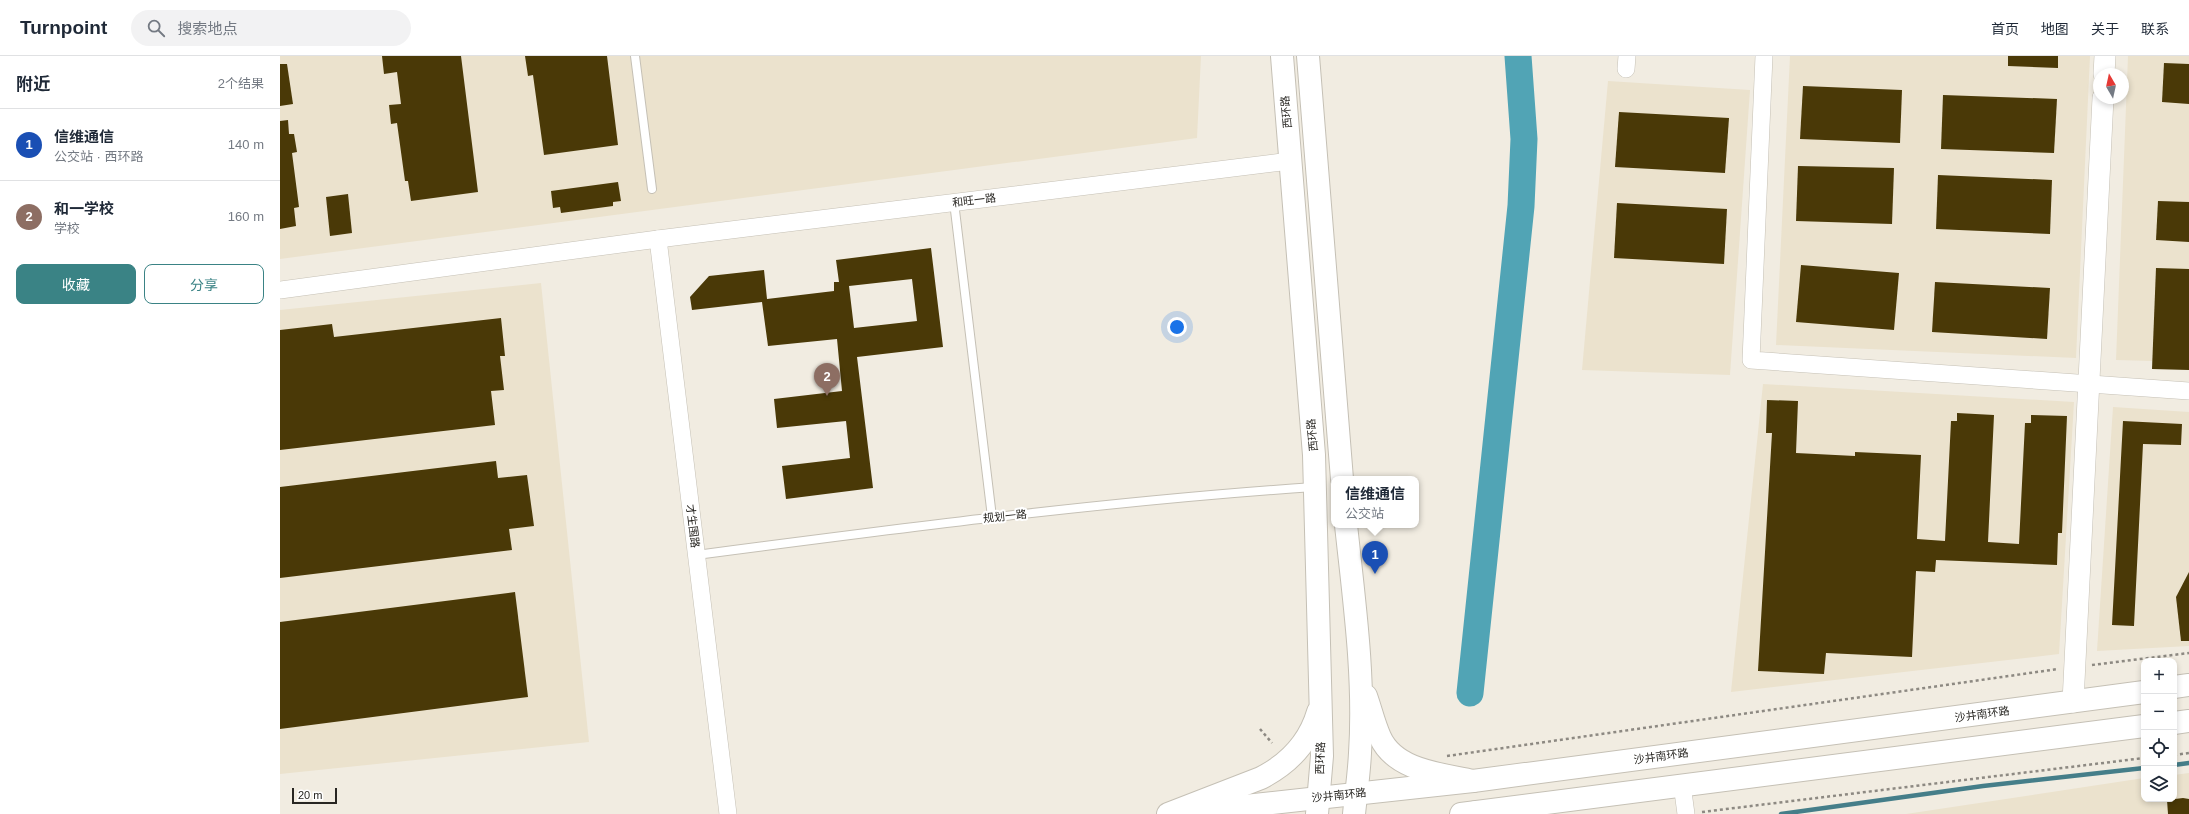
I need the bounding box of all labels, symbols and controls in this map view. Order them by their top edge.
search box [131,10,411,46]
text: Turnpoint [20,17,107,38]
icon: search [145,17,167,39]
text: 搜索地点 [177,20,237,37]
text: 首页 [1991,21,2019,37]
text: 地图 [2041,21,2069,37]
text: 关于 [2091,21,2119,37]
text: 联系 [2141,21,2169,37]
north arrow [2093,68,2129,104]
text: 附近 [16,75,50,94]
text: 2个结果 [218,76,264,91]
street label: 西环路 [1279,95,1293,129]
text: 信维通信 [54,128,114,145]
text: 1 [25,137,33,152]
text: 140 m [228,137,264,152]
text: 公交站 · 西环路 [54,149,144,164]
street label: 和旺一路 [951,191,997,209]
text: 和一学校 [54,200,114,217]
text: 2 [25,209,33,224]
text: 160 m [228,209,264,224]
text: 学校 [54,221,80,236]
button: 收藏 [16,264,136,304]
button: 分享 [144,264,264,304]
your location [1167,317,1187,337]
pin: 2 [814,363,840,396]
street label: 西环路 [1305,418,1319,452]
popup [1331,476,1419,528]
text: 信维通信 [1345,485,1405,502]
street label: 才生围路 [684,503,702,549]
text: 公交站 [1345,506,1384,521]
street label: 规划一路 [982,508,1028,524]
pin: 1 [1362,541,1388,574]
map controls [2141,658,2177,802]
button: + [2141,658,2177,694]
button: − [2141,694,2177,730]
street label: 沙井南环路 [1954,704,2010,724]
button: locate [2141,730,2177,766]
street label: 西环路 [1313,741,1327,775]
street label: 沙井南环路 [1633,746,1689,766]
button: layers [2141,766,2177,802]
scale bar [292,786,337,805]
street label: 沙井南环路 [1311,786,1367,804]
text: 20 m [298,789,322,801]

